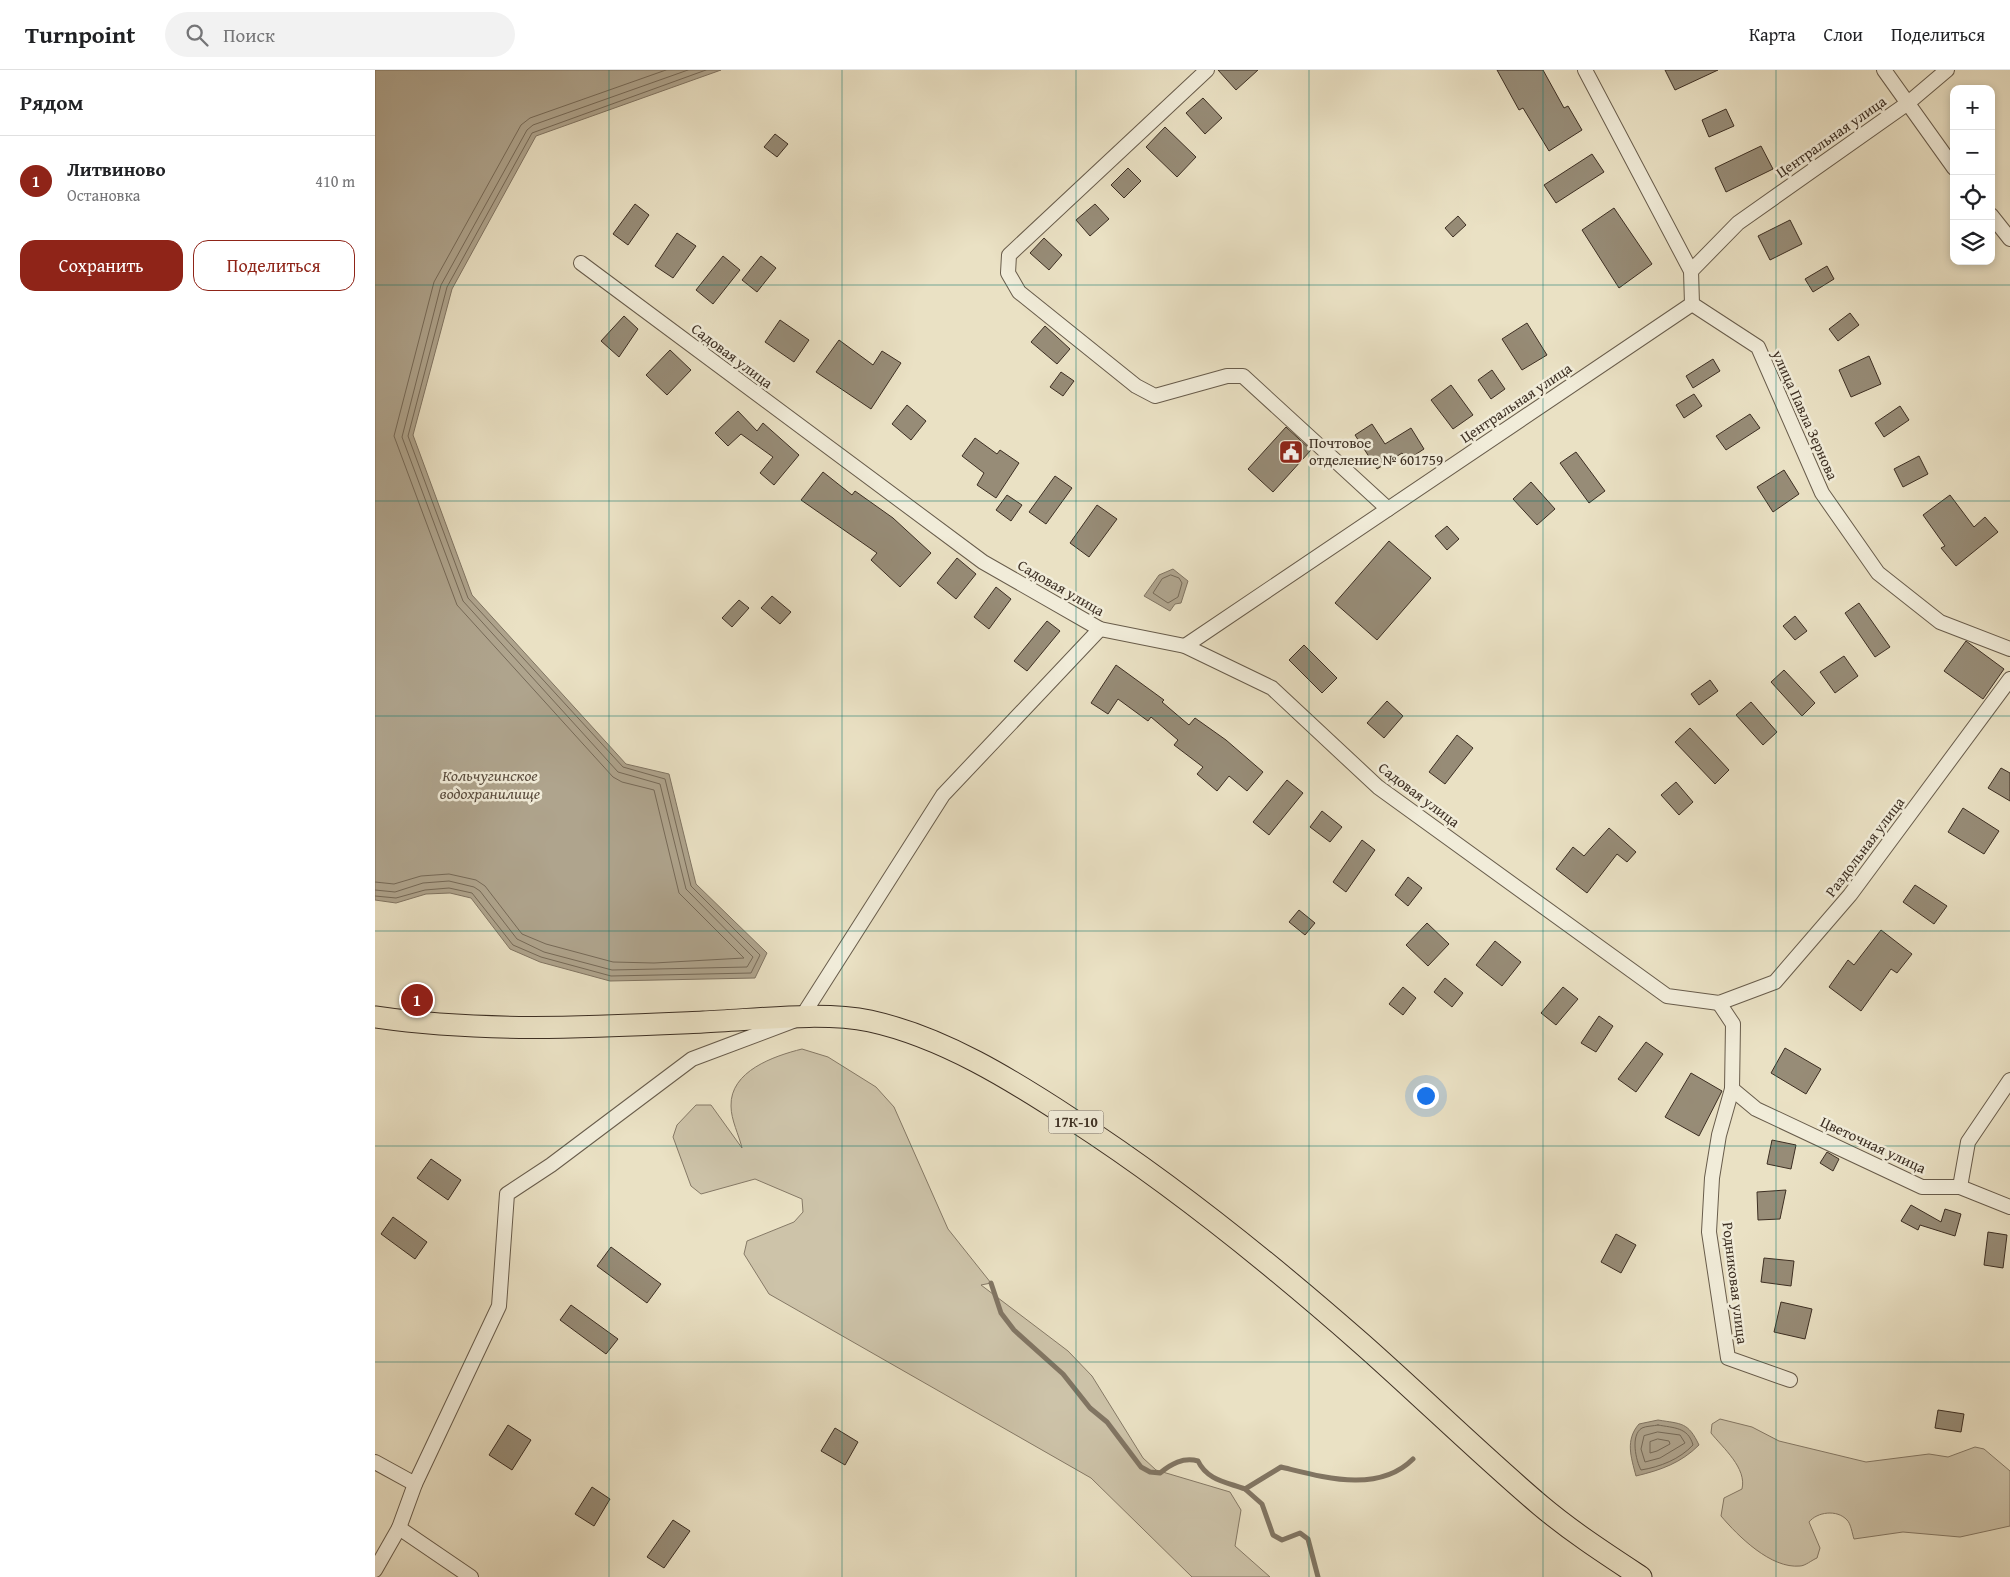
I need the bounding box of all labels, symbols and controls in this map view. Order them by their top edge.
search box [165,12,515,57]
text: Turnpoint [25,17,135,52]
icon: search [183,21,211,49]
text: Поиск [223,21,275,49]
text: Карта [1749,21,1796,48]
text: Слои [1824,21,1863,48]
text: Поделиться [1891,21,1985,48]
map controls [1950,85,1995,265]
button: + [1950,85,1995,130]
text: Рядом [20,87,83,118]
street label: Центральная улица [1771,90,1891,183]
button: − [1950,130,1995,175]
text: Литвиново [67,155,166,183]
text: 1 [32,169,40,193]
text: 410 m [315,169,355,193]
button: locate [1950,175,1995,220]
text: Остановка [67,183,140,207]
button: layers [1950,220,1995,265]
button: Сохранить [20,240,183,291]
button: Поделиться [193,240,355,291]
street label: Садовая улица [687,318,778,394]
street label: улица Павла Зернова [1767,346,1844,484]
street label: Центральная улица [1456,357,1576,448]
place label: Почтовое отделение № 601759 [1309,432,1443,470]
public building icon: Почтовое отделение № 601759 [1278,439,1304,465]
street label: Садовая улица [1014,554,1109,621]
street label: Садовая улица [1374,757,1465,833]
water label: Кольчугинское водохранилище [440,763,541,805]
street label: Раздольная улица [1820,792,1910,901]
pin: 1 [401,981,433,1019]
your location [1413,1083,1439,1109]
road number: 17К-10 [1049,1110,1103,1134]
street label: Цветочная улица [1817,1111,1930,1179]
street label: Родниковая улица [1718,1221,1754,1346]

